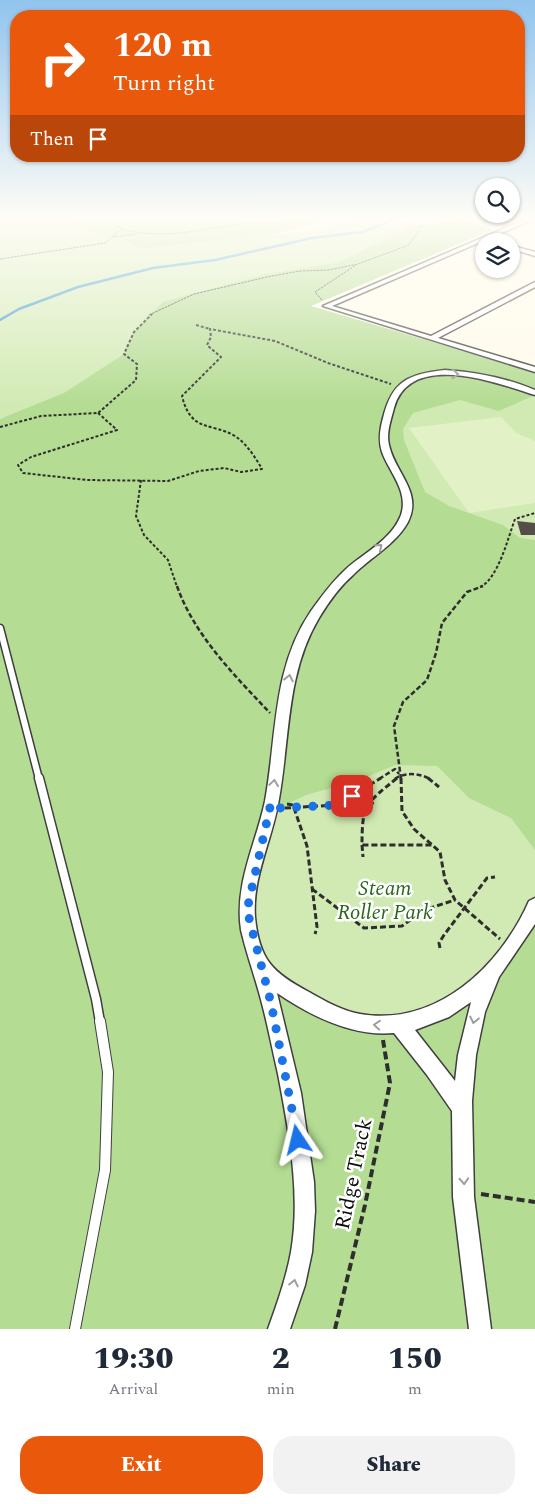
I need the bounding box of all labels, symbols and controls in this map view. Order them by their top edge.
text: 120 m [113,19,212,72]
icon: right [30,30,95,95]
text: Turn right [113,67,215,100]
text: Then [30,125,74,154]
icon: arrive [84,125,112,153]
map controls [475,178,520,278]
button: search [475,178,520,223]
button: layers [475,233,520,278]
one-way arrow [452,369,459,379]
one-way arrow [374,544,383,553]
one-way arrow [284,673,294,682]
pin [331,775,373,817]
one-way arrow [268,779,279,787]
icon: arrive [338,782,366,810]
park label: Steam Roller Park [337,873,433,929]
one-way arrow [469,1015,480,1024]
one-way arrow [373,1019,381,1030]
position arrow [271,1113,323,1165]
street label: Ridge Track [327,1115,381,1233]
one-way arrow [458,1178,469,1186]
one-way arrow [289,1278,299,1287]
text: 19:30 [93,1336,174,1382]
text: 2 [272,1336,290,1382]
text: 150 [388,1336,442,1382]
text: Arrival [108,1377,158,1401]
text: min [267,1377,295,1401]
text: m [408,1377,422,1401]
button: Exit [20,1436,263,1494]
button: Share [273,1436,515,1494]

